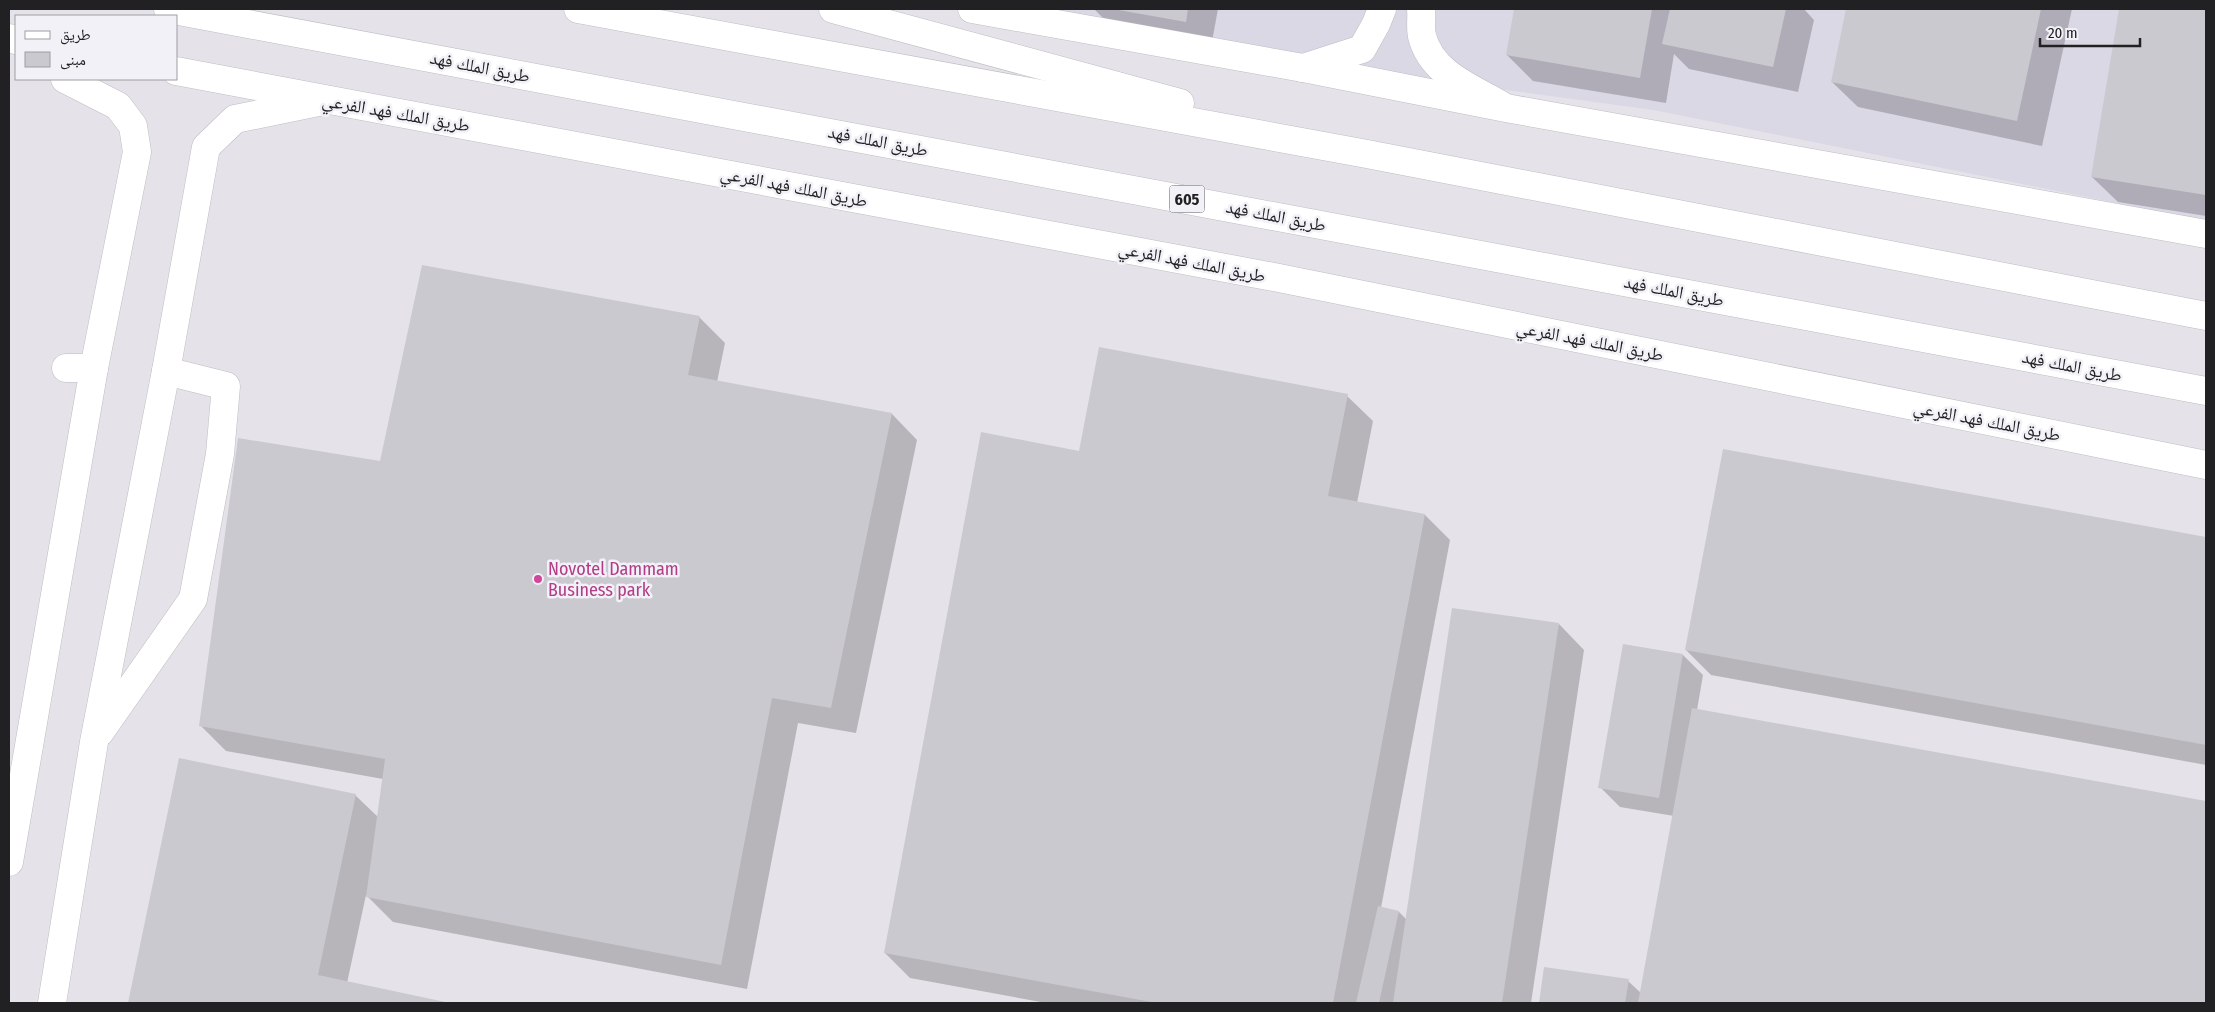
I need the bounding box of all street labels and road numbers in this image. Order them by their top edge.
street label: طريق الملك فهد [428,47,532,87]
street label: طريق الملك فهد الفرعي [320,89,472,140]
street label: طريق الملك فهد [826,121,930,161]
street label: طريق الملك فهد الفرعي [718,162,869,216]
road number: 605 [1170,185,1204,212]
street label: طريق الملك فهد [1224,196,1328,236]
street label: طريق الملك فهد الفرعي [1116,237,1267,291]
street label: طريق الملك فهد [1622,271,1726,311]
street label: طريق الملك فهد الفرعي [1514,316,1665,370]
street label: طريق الملك فهد [2020,346,2124,386]
street label: طريق الملك فهد الفرعي [1911,396,2062,450]

